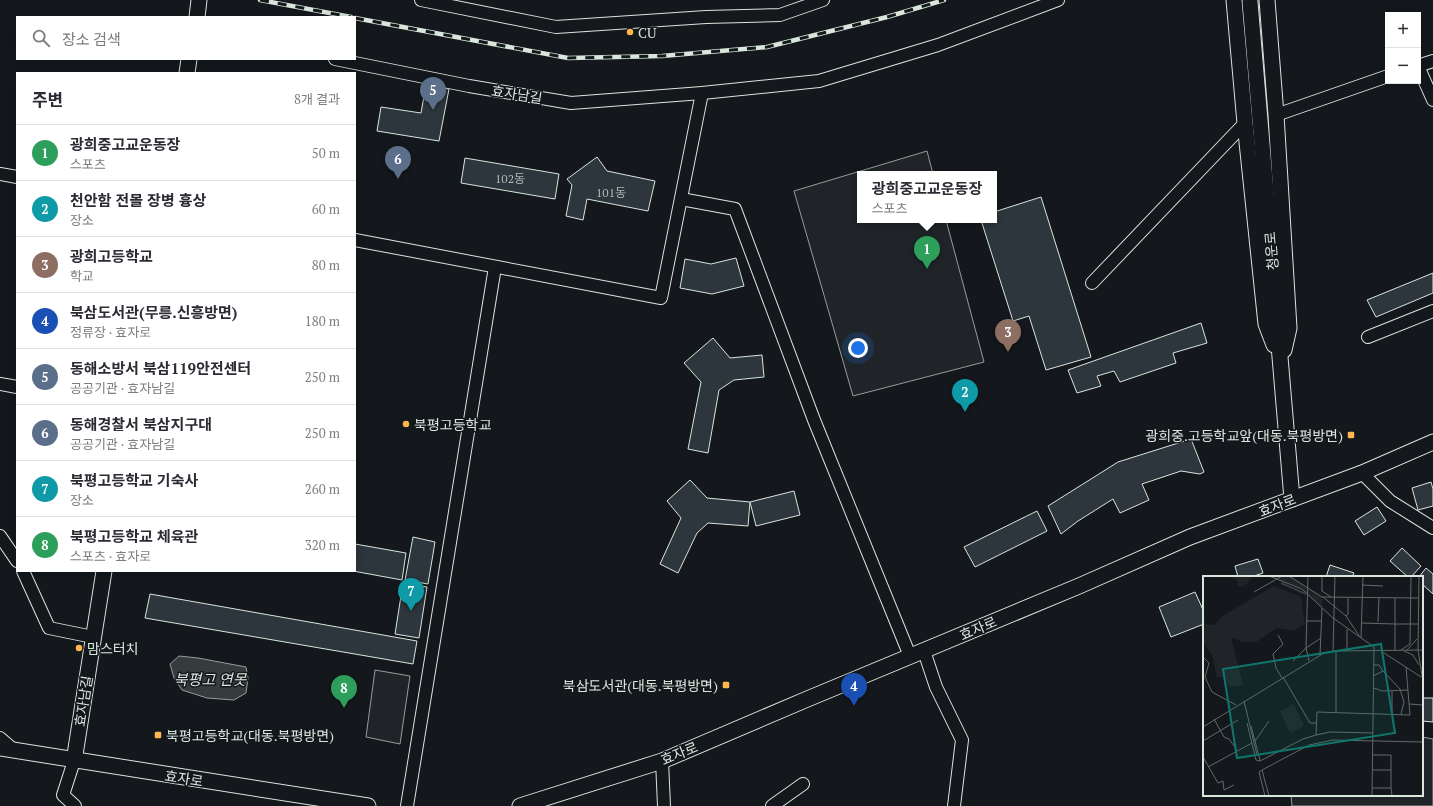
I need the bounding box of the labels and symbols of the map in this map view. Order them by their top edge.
place label: CU [638,23,657,42]
marker: CU [625,27,635,37]
pin: 5 [420,77,446,110]
street label: 효자남길 [490,81,544,107]
pin: 6 [385,146,411,179]
house number: 102동 [495,171,525,186]
house number: 101동 [596,185,626,200]
street label: 청운로 [1260,231,1282,271]
pin: 1 [914,236,940,269]
pin: 3 [995,319,1021,352]
your location [848,338,868,358]
pin: 2 [952,379,978,412]
place label: 북평고등학교 [414,415,491,434]
marker: 북평고등학교 [401,419,411,429]
place label: 광희중.고등학교앞(대동.북평방면) [1145,426,1343,445]
marker: 광희중.고등학교앞(대동.북평방면) [1346,430,1356,440]
street label: 효자로 [1256,489,1299,521]
inset map [1203,576,1423,796]
pin: 7 [398,578,424,611]
street label: 효자로 [957,612,1000,644]
place label: 맘스터치 [87,639,139,658]
marker: 맘스터치 [74,643,84,653]
water label: 북평고 연못 [174,669,248,689]
pin: 4 [841,673,867,706]
street label: 효자남길 [70,674,96,728]
pin: 8 [331,675,357,708]
place label: 북삼도서관(대동.북평방면) [563,676,718,695]
marker: 북삼도서관(대동.북평방면) [721,680,731,690]
place label: 북평고등학교(대동.북평방면) [166,726,334,745]
marker: 북평고등학교(대동.북평방면) [153,730,163,740]
street label: 효자로 [658,737,701,769]
street label: 효자로 [163,766,205,790]

